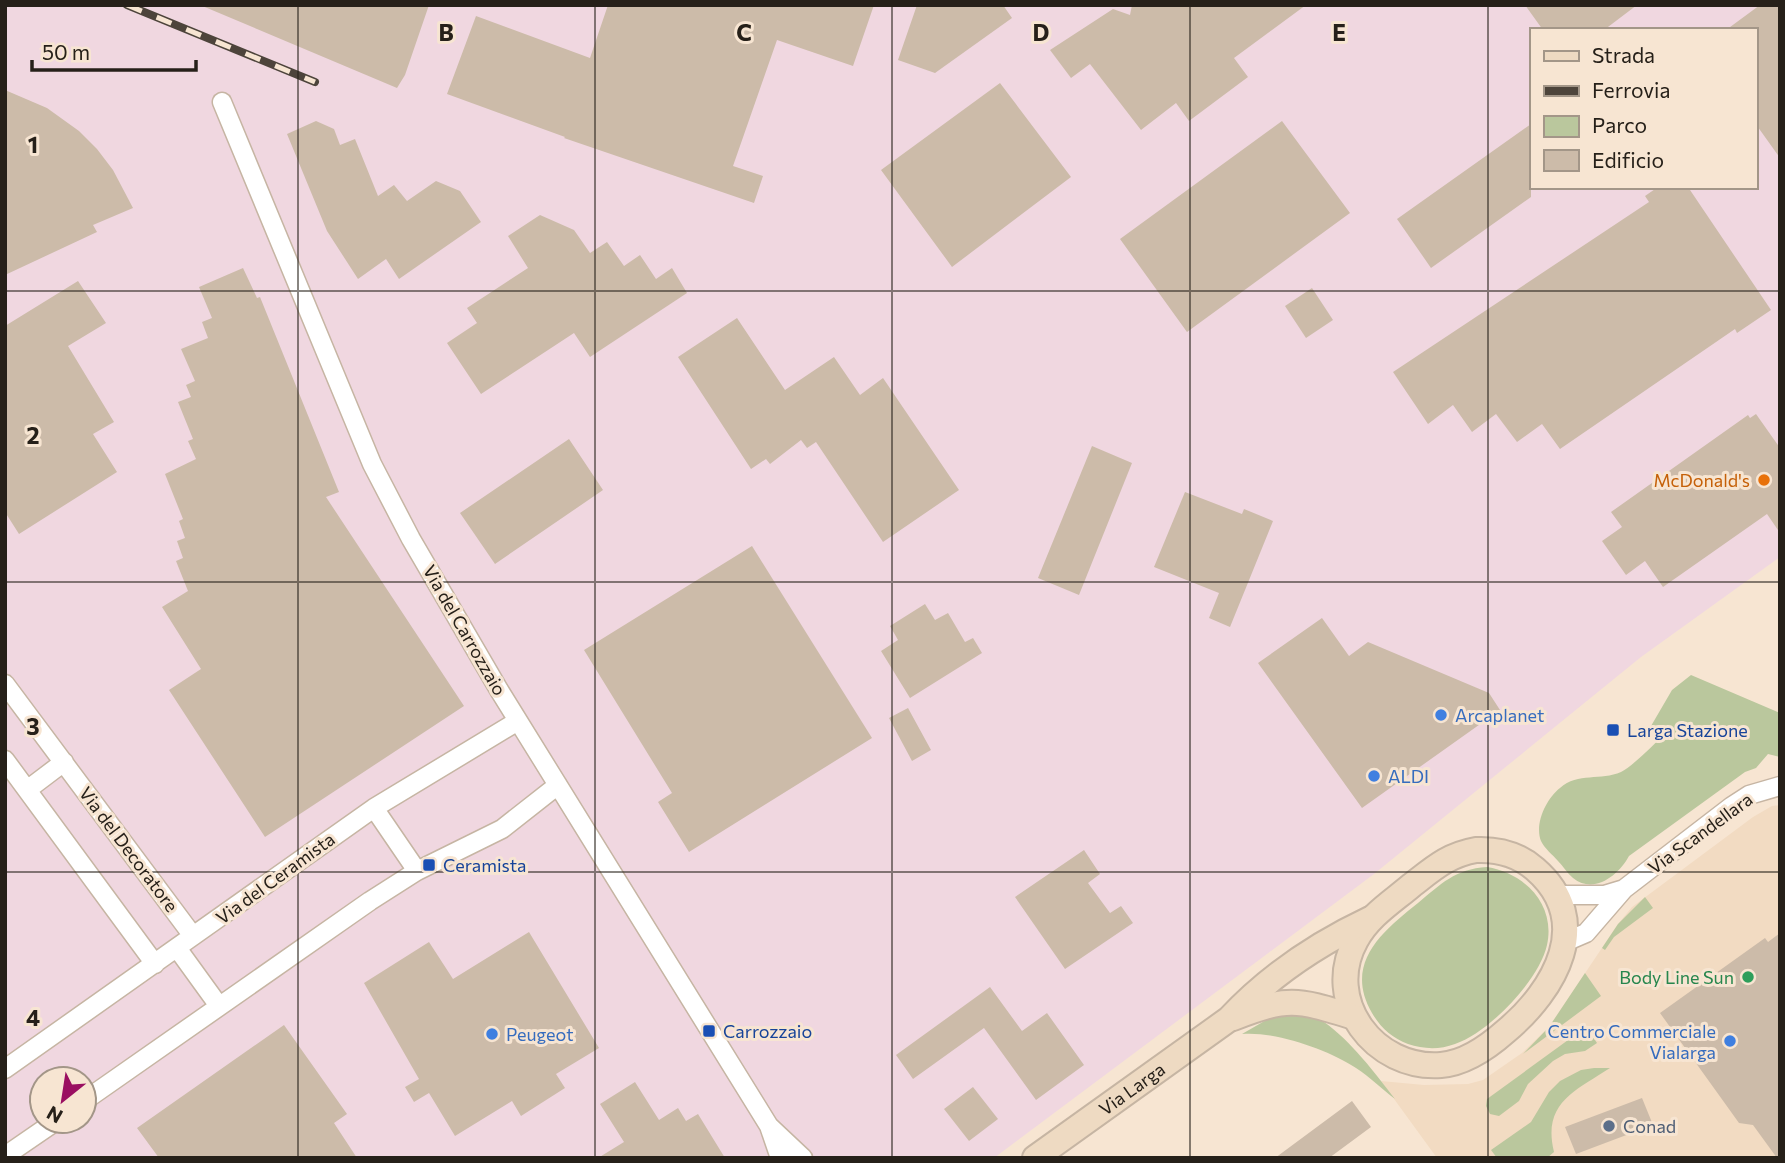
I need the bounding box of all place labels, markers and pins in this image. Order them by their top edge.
place label: McDonald's [1653,469,1750,491]
marker: McDonald's [1756,472,1772,488]
place label: Arcaplanet [1455,704,1544,726]
marker: Arcaplanet [1433,707,1449,723]
place label: Larga Stazione [1627,719,1748,741]
marker: Larga Stazione [1605,722,1621,738]
place label: ALDI [1388,765,1429,787]
marker: ALDI [1366,768,1382,784]
place label: Ceramista [443,854,527,876]
marker: Ceramista [421,857,437,873]
place label: Body Line Sun [1619,966,1734,988]
marker: Body Line Sun [1740,969,1756,985]
place label: Carrozzaio [723,1020,812,1042]
place label: Centro Commerciale Vialarga [1548,1020,1716,1063]
place label: Peugeot [506,1023,574,1045]
marker: Carrozzaio [701,1023,717,1039]
marker: Peugeot [484,1026,500,1042]
marker: Centro Commerciale Vialarga [1722,1033,1738,1049]
place label: Conad [1623,1115,1676,1137]
marker: Conad [1601,1118,1617,1134]

